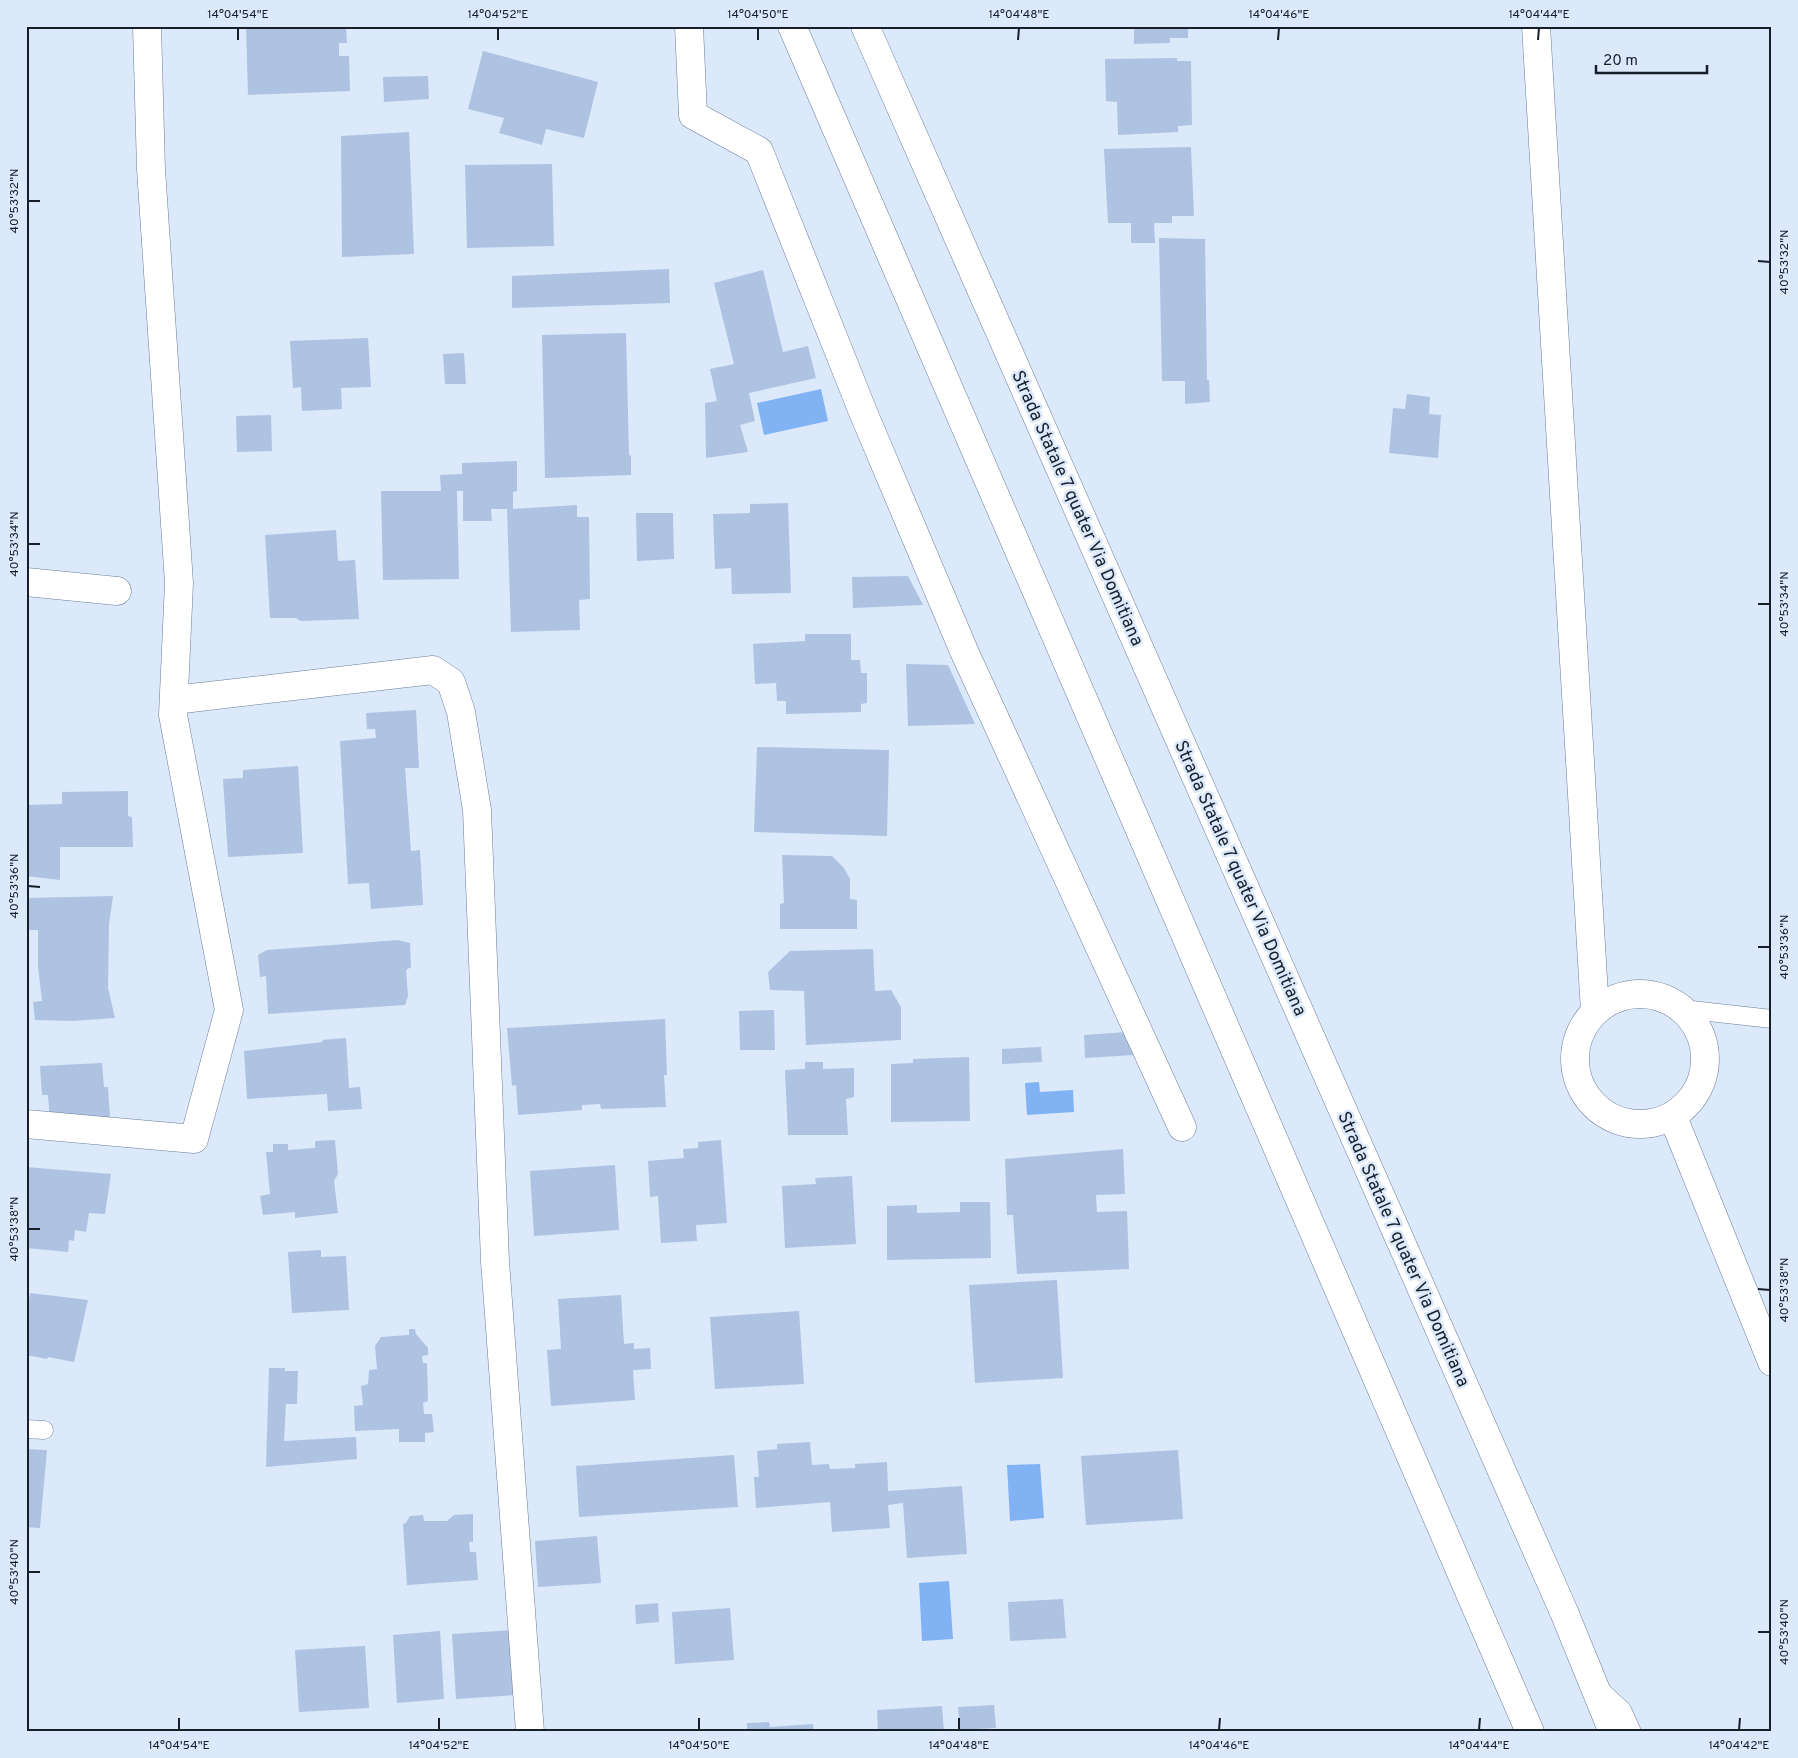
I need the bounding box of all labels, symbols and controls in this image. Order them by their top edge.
text: 14°04'54"E [207,7,269,23]
text: 14°04'52"E [467,7,529,23]
text: 14°04'50"E [727,7,789,23]
text: 14°04'48"E [988,7,1050,23]
text: 14°04'46"E [1249,7,1309,23]
text: 14°04'44"E [1508,7,1570,23]
scale bar [1596,42,1707,74]
text: 20 m [1603,52,1638,71]
text: 40°53'32"N [7,169,23,233]
text: 40°53'32"N [1777,230,1793,294]
street label: Strada Statale 7 quater Via Domitiana [1005,367,1148,650]
text: 40°53'34"N [7,511,23,577]
text: 40°53'34"N [1777,571,1793,637]
street label: Strada Statale 7 quater Via Domitiana [1168,737,1311,1020]
text: 40°53'36"N [7,853,23,919]
text: 40°53'36"N [1777,914,1793,980]
street label: Strada Statale 7 quater Via Domitiana [1331,1108,1474,1391]
text: 40°53'38"N [7,1196,23,1262]
text: 40°53'38"N [1777,1257,1793,1323]
text: 40°53'40"N [7,1539,23,1605]
text: 40°53'40"N [1777,1599,1793,1665]
text: 14°04'54"E [148,1738,210,1754]
text: 14°04'52"E [408,1738,470,1754]
text: 14°04'50"E [668,1738,730,1754]
text: 14°04'48"E [928,1738,990,1754]
text: 14°04'46"E [1189,1738,1249,1754]
text: 14°04'44"E [1448,1738,1510,1754]
text: 14°04'42"E [1708,1738,1770,1754]

